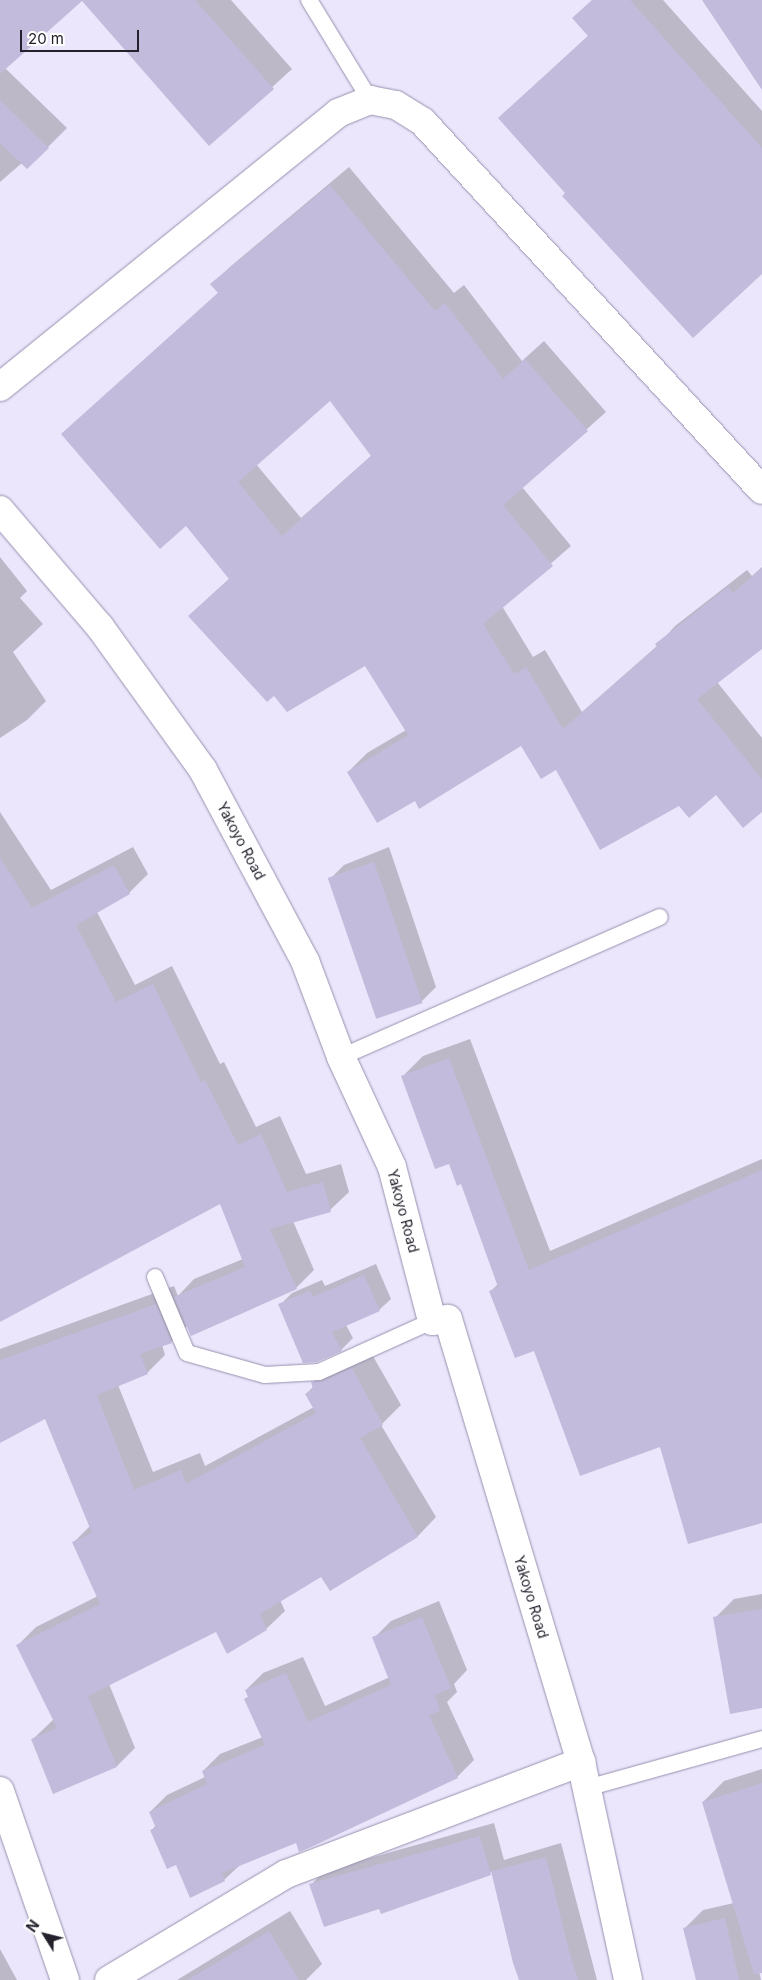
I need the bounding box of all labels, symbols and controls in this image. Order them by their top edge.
scale bar [22,20,141,52]
text: 20 m [28,29,64,48]
street label: Yakoyo Road [213,799,269,883]
street label: Yakoyo Road [384,1168,422,1254]
street label: Yakoyo Road [510,1554,552,1640]
north arrow [20,1910,70,1960]
text: N [22,1917,42,1935]

